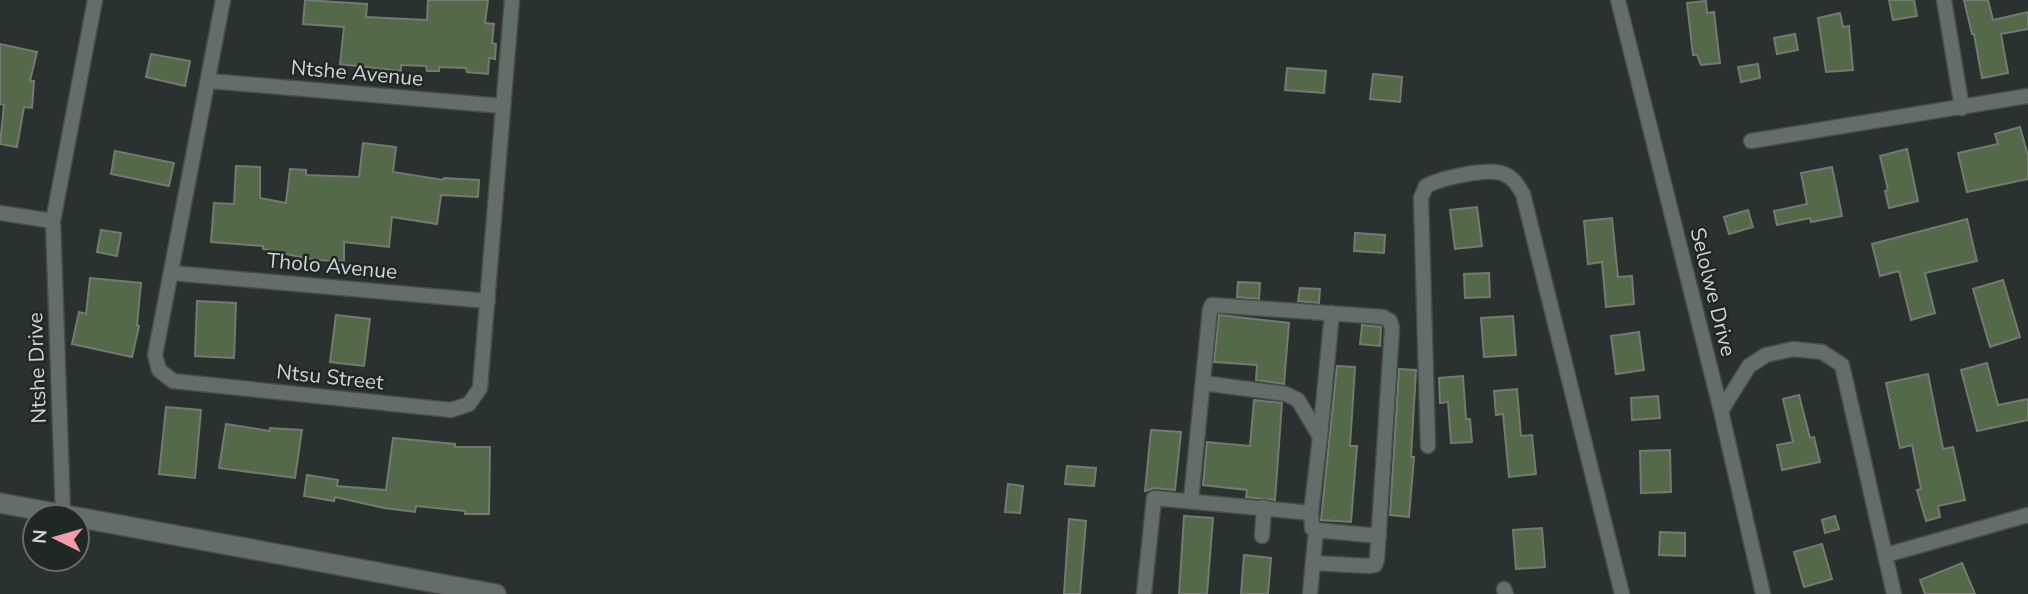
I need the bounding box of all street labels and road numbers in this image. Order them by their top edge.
street label: Ntshe Avenue [290,53,424,93]
street label: Selolwe Drive [1683,225,1743,359]
street label: Tholo Avenue [266,246,398,286]
street label: Ntshe Drive [21,312,53,424]
street label: Ntsu Street [275,357,386,397]

